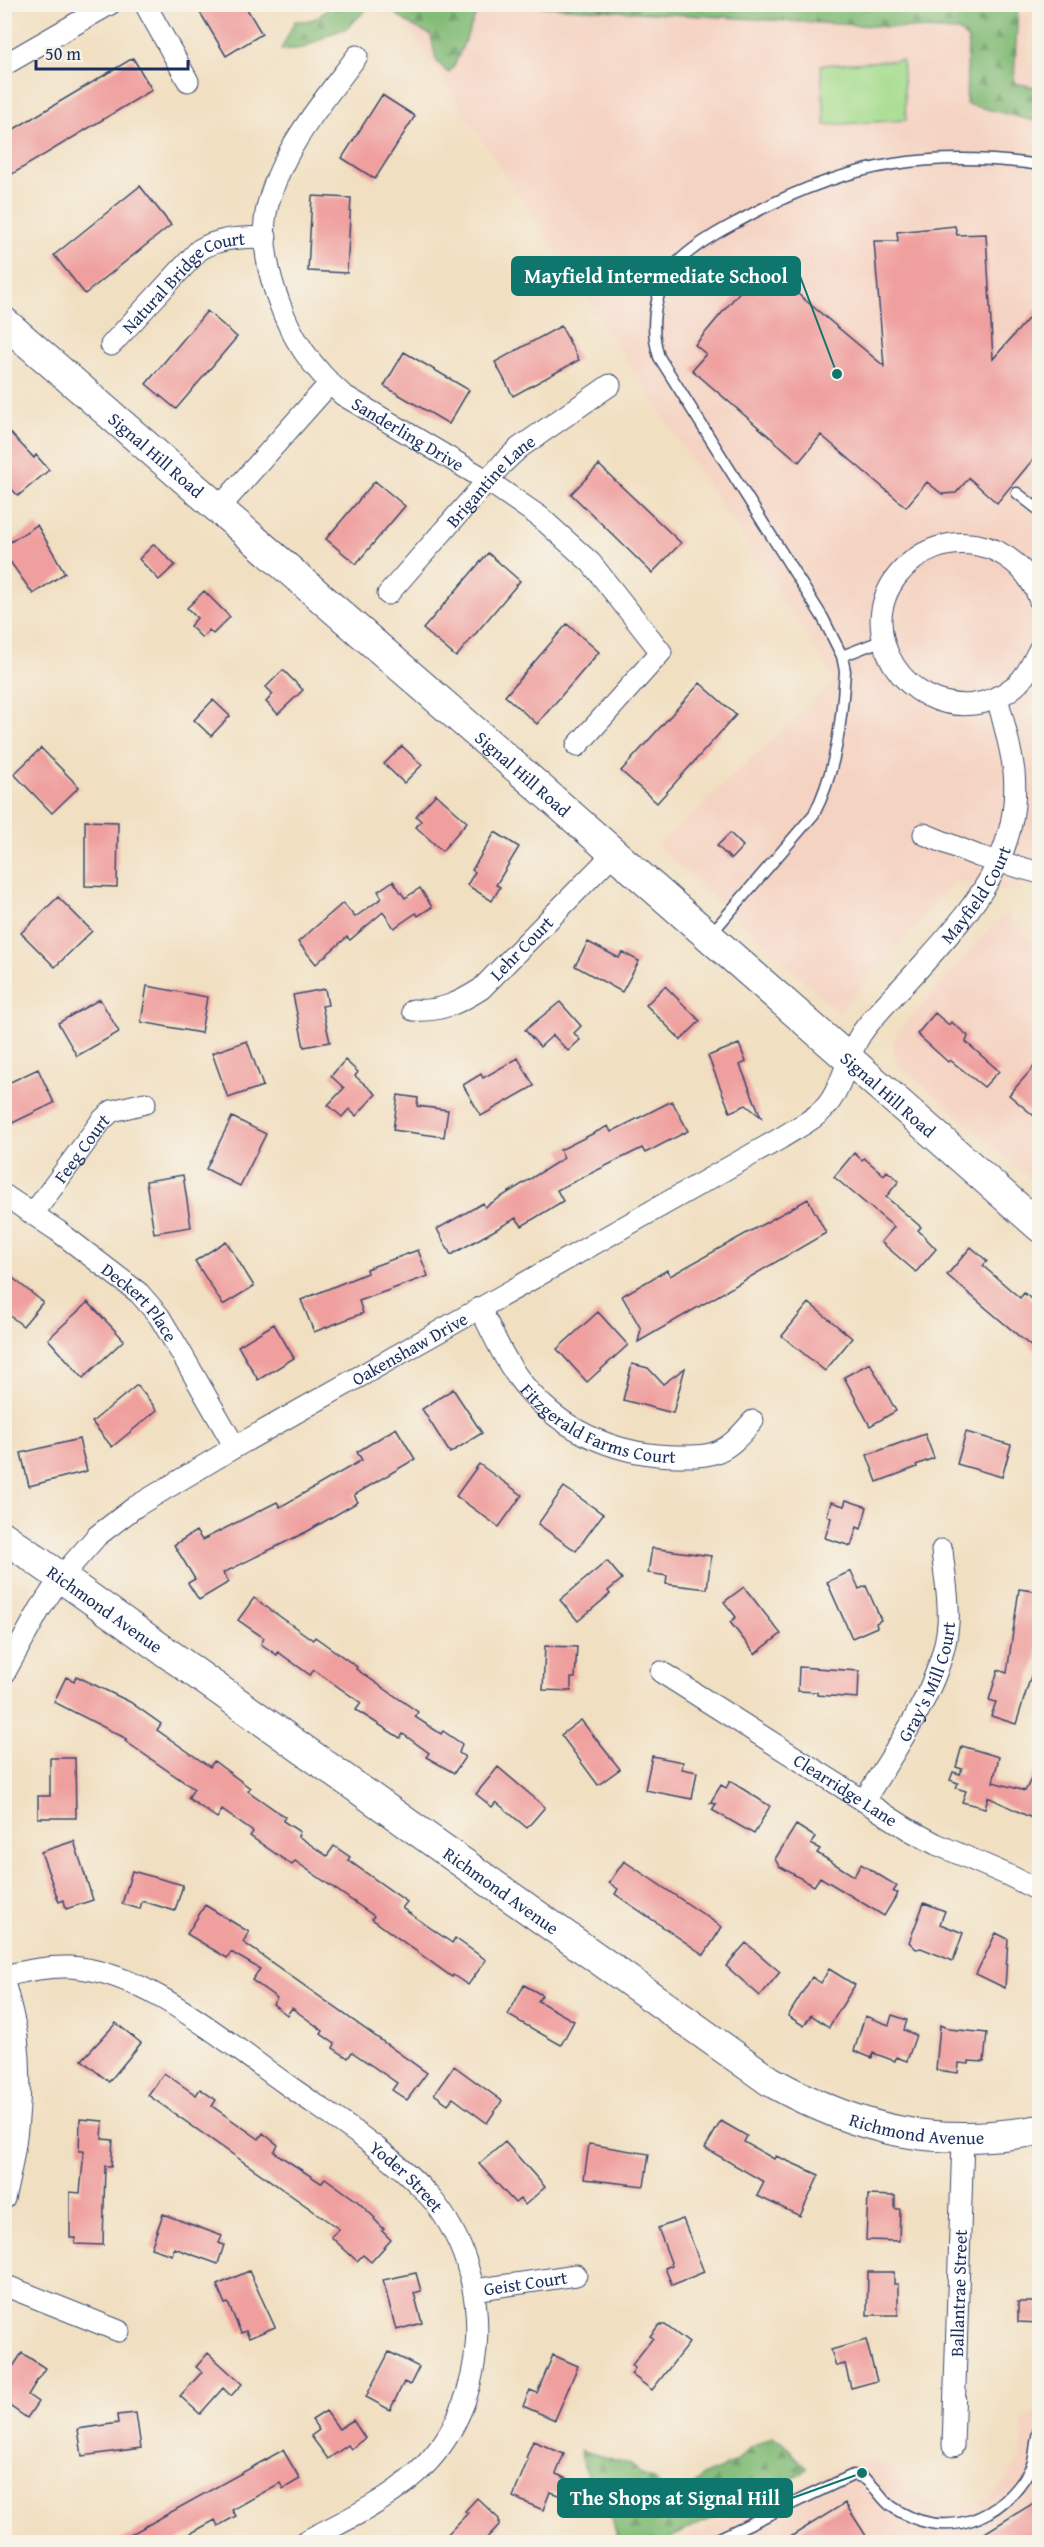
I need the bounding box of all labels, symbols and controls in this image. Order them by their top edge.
scale bar [36,33,188,71]
text: 50 m [45,40,81,67]
street label: Natural Bridge Court [115,224,246,339]
callout: Mayfield Intermediate School [512,257,800,295]
text: Mayfield Intermediate School [524,261,788,290]
street label: Sanderling Drive [347,390,469,478]
street label: Signal Hill Road [103,405,211,504]
street label: Brigantine Lane [439,427,541,533]
street label: Signal Hill Road [469,724,577,823]
street label: Mayfield Court [934,841,1017,949]
street label: Lehr Court [483,909,560,986]
street label: Signal Hill Road [835,1045,942,1144]
street label: Feeg Court [47,1106,116,1188]
street label: Deckert Place [96,1256,185,1347]
street label: Oakenshaw Drive [346,1305,472,1392]
street label: Fitzgerald Farms Court [514,1377,677,1470]
street label: Richmond Avenue [42,1558,168,1659]
street label: Gray's Mill Court [890,1620,962,1747]
street label: Clearridge Lane [789,1746,903,1833]
street label: Richmond Avenue [438,1840,565,1941]
street label: Richmond Avenue [846,2105,985,2151]
street label: Yoder Street [364,2134,451,2218]
street label: Ballantrae Street [942,2228,974,2357]
street label: Geist Court [482,2263,570,2302]
callout: The Shops at Signal Hill [558,2479,792,2517]
text: The Shops at Signal Hill [570,2483,780,2512]

